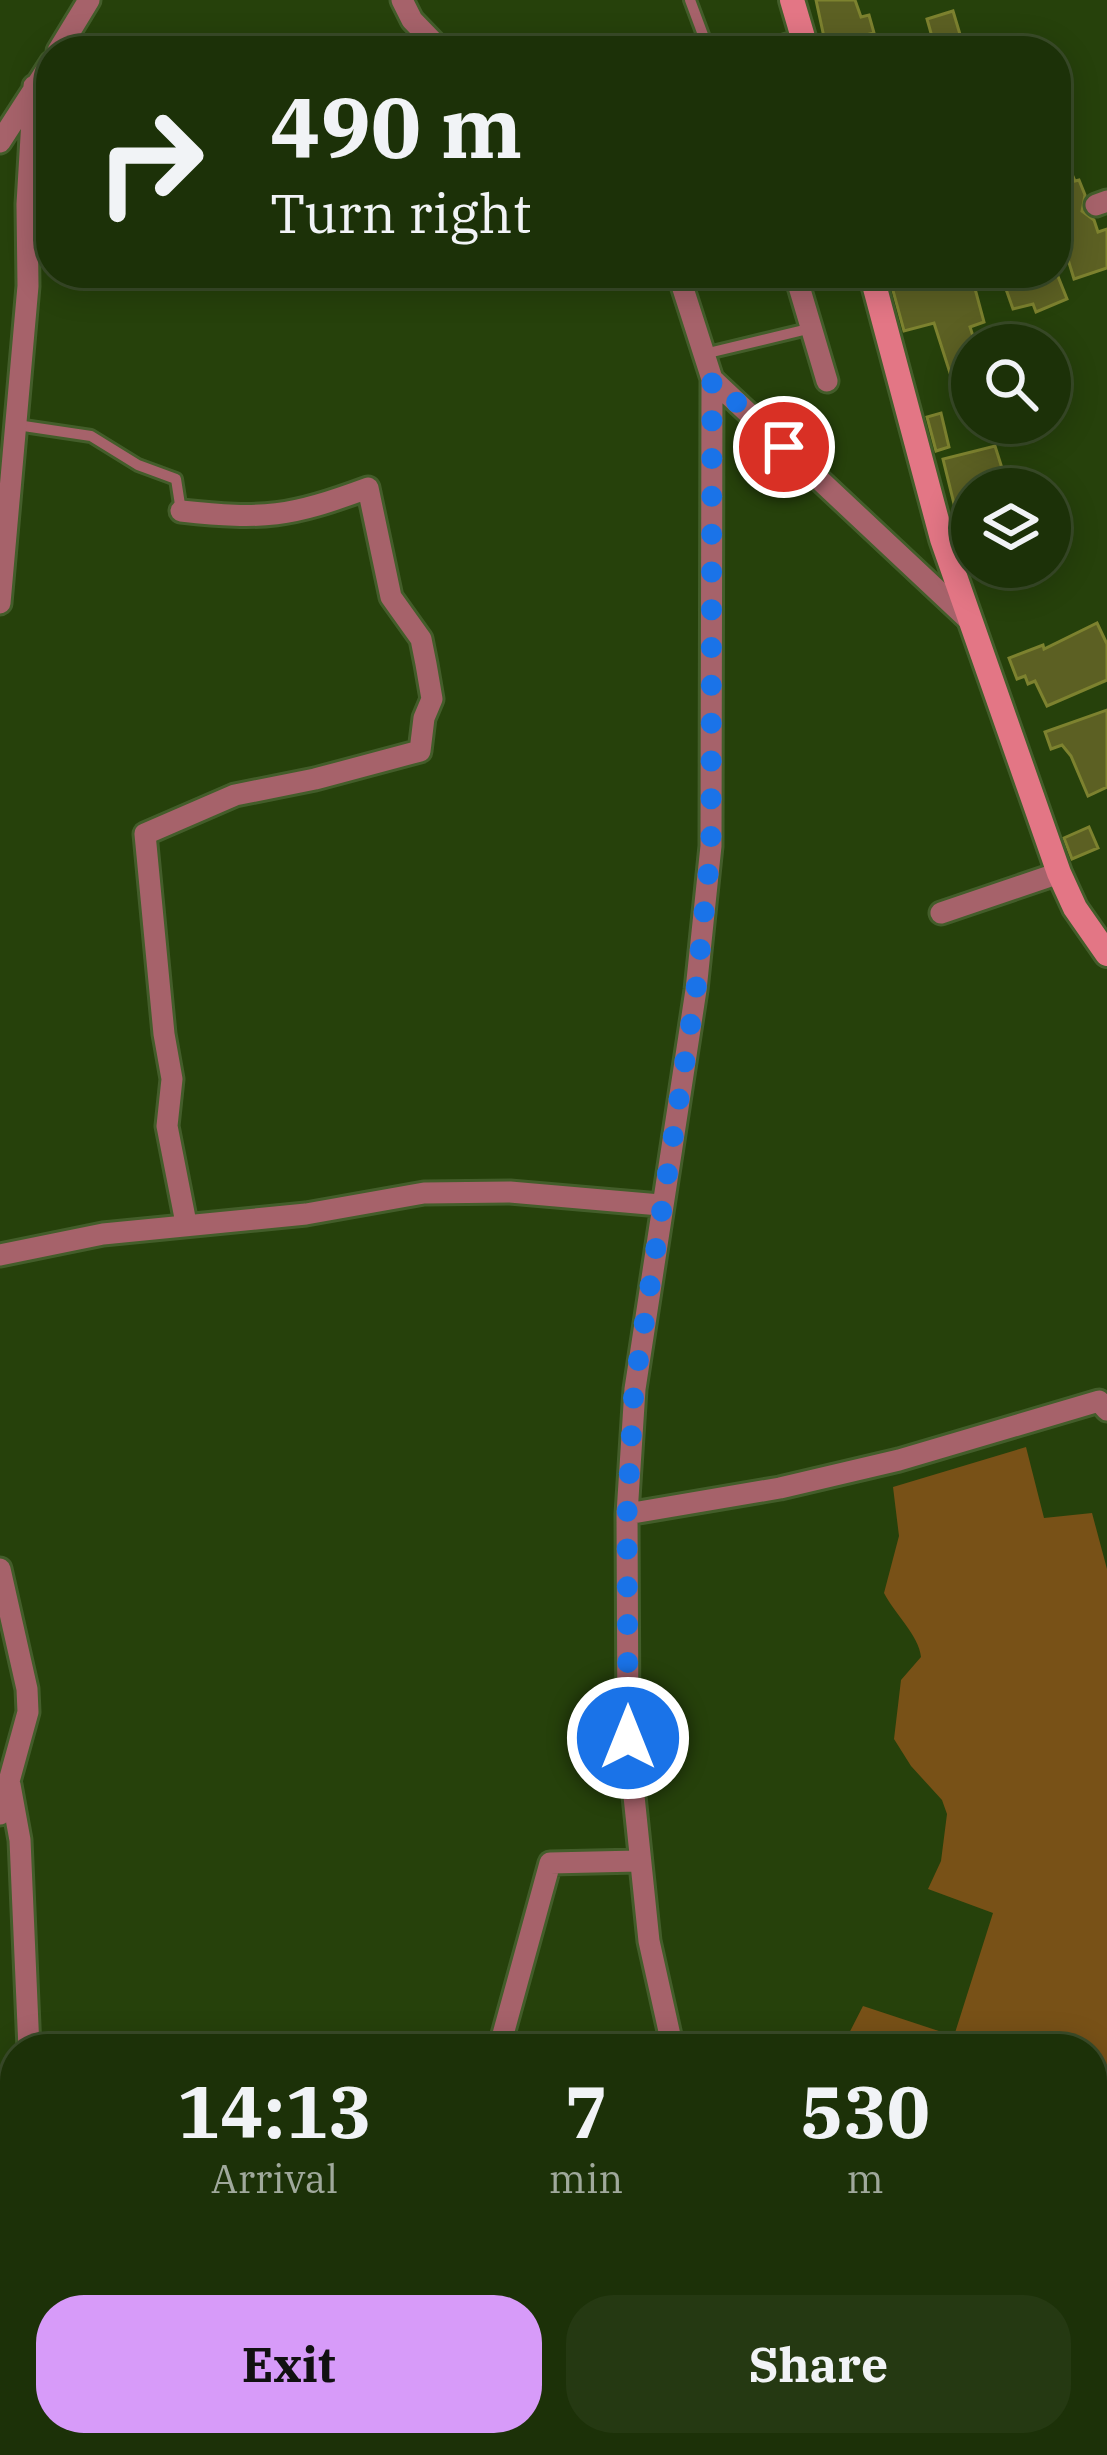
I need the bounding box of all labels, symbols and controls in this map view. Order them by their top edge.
text: 490 m [270,72,522,181]
icon: right [72,84,228,240]
text: Turn right [270,178,532,248]
map controls [951,324,1071,588]
button: search [951,324,1071,444]
pin [733,396,835,498]
icon: arrive [751,414,817,480]
button: layers [951,468,1071,588]
position arrow [565,1675,691,1801]
text: 14:13 [177,2064,372,2158]
text: 7 [564,2064,608,2158]
text: 530 [800,2064,930,2158]
text: Arrival [211,2153,338,2204]
text: min [549,2153,623,2204]
text: m [847,2153,884,2204]
button: Exit [36,2295,542,2433]
button: Share [566,2295,1071,2433]

